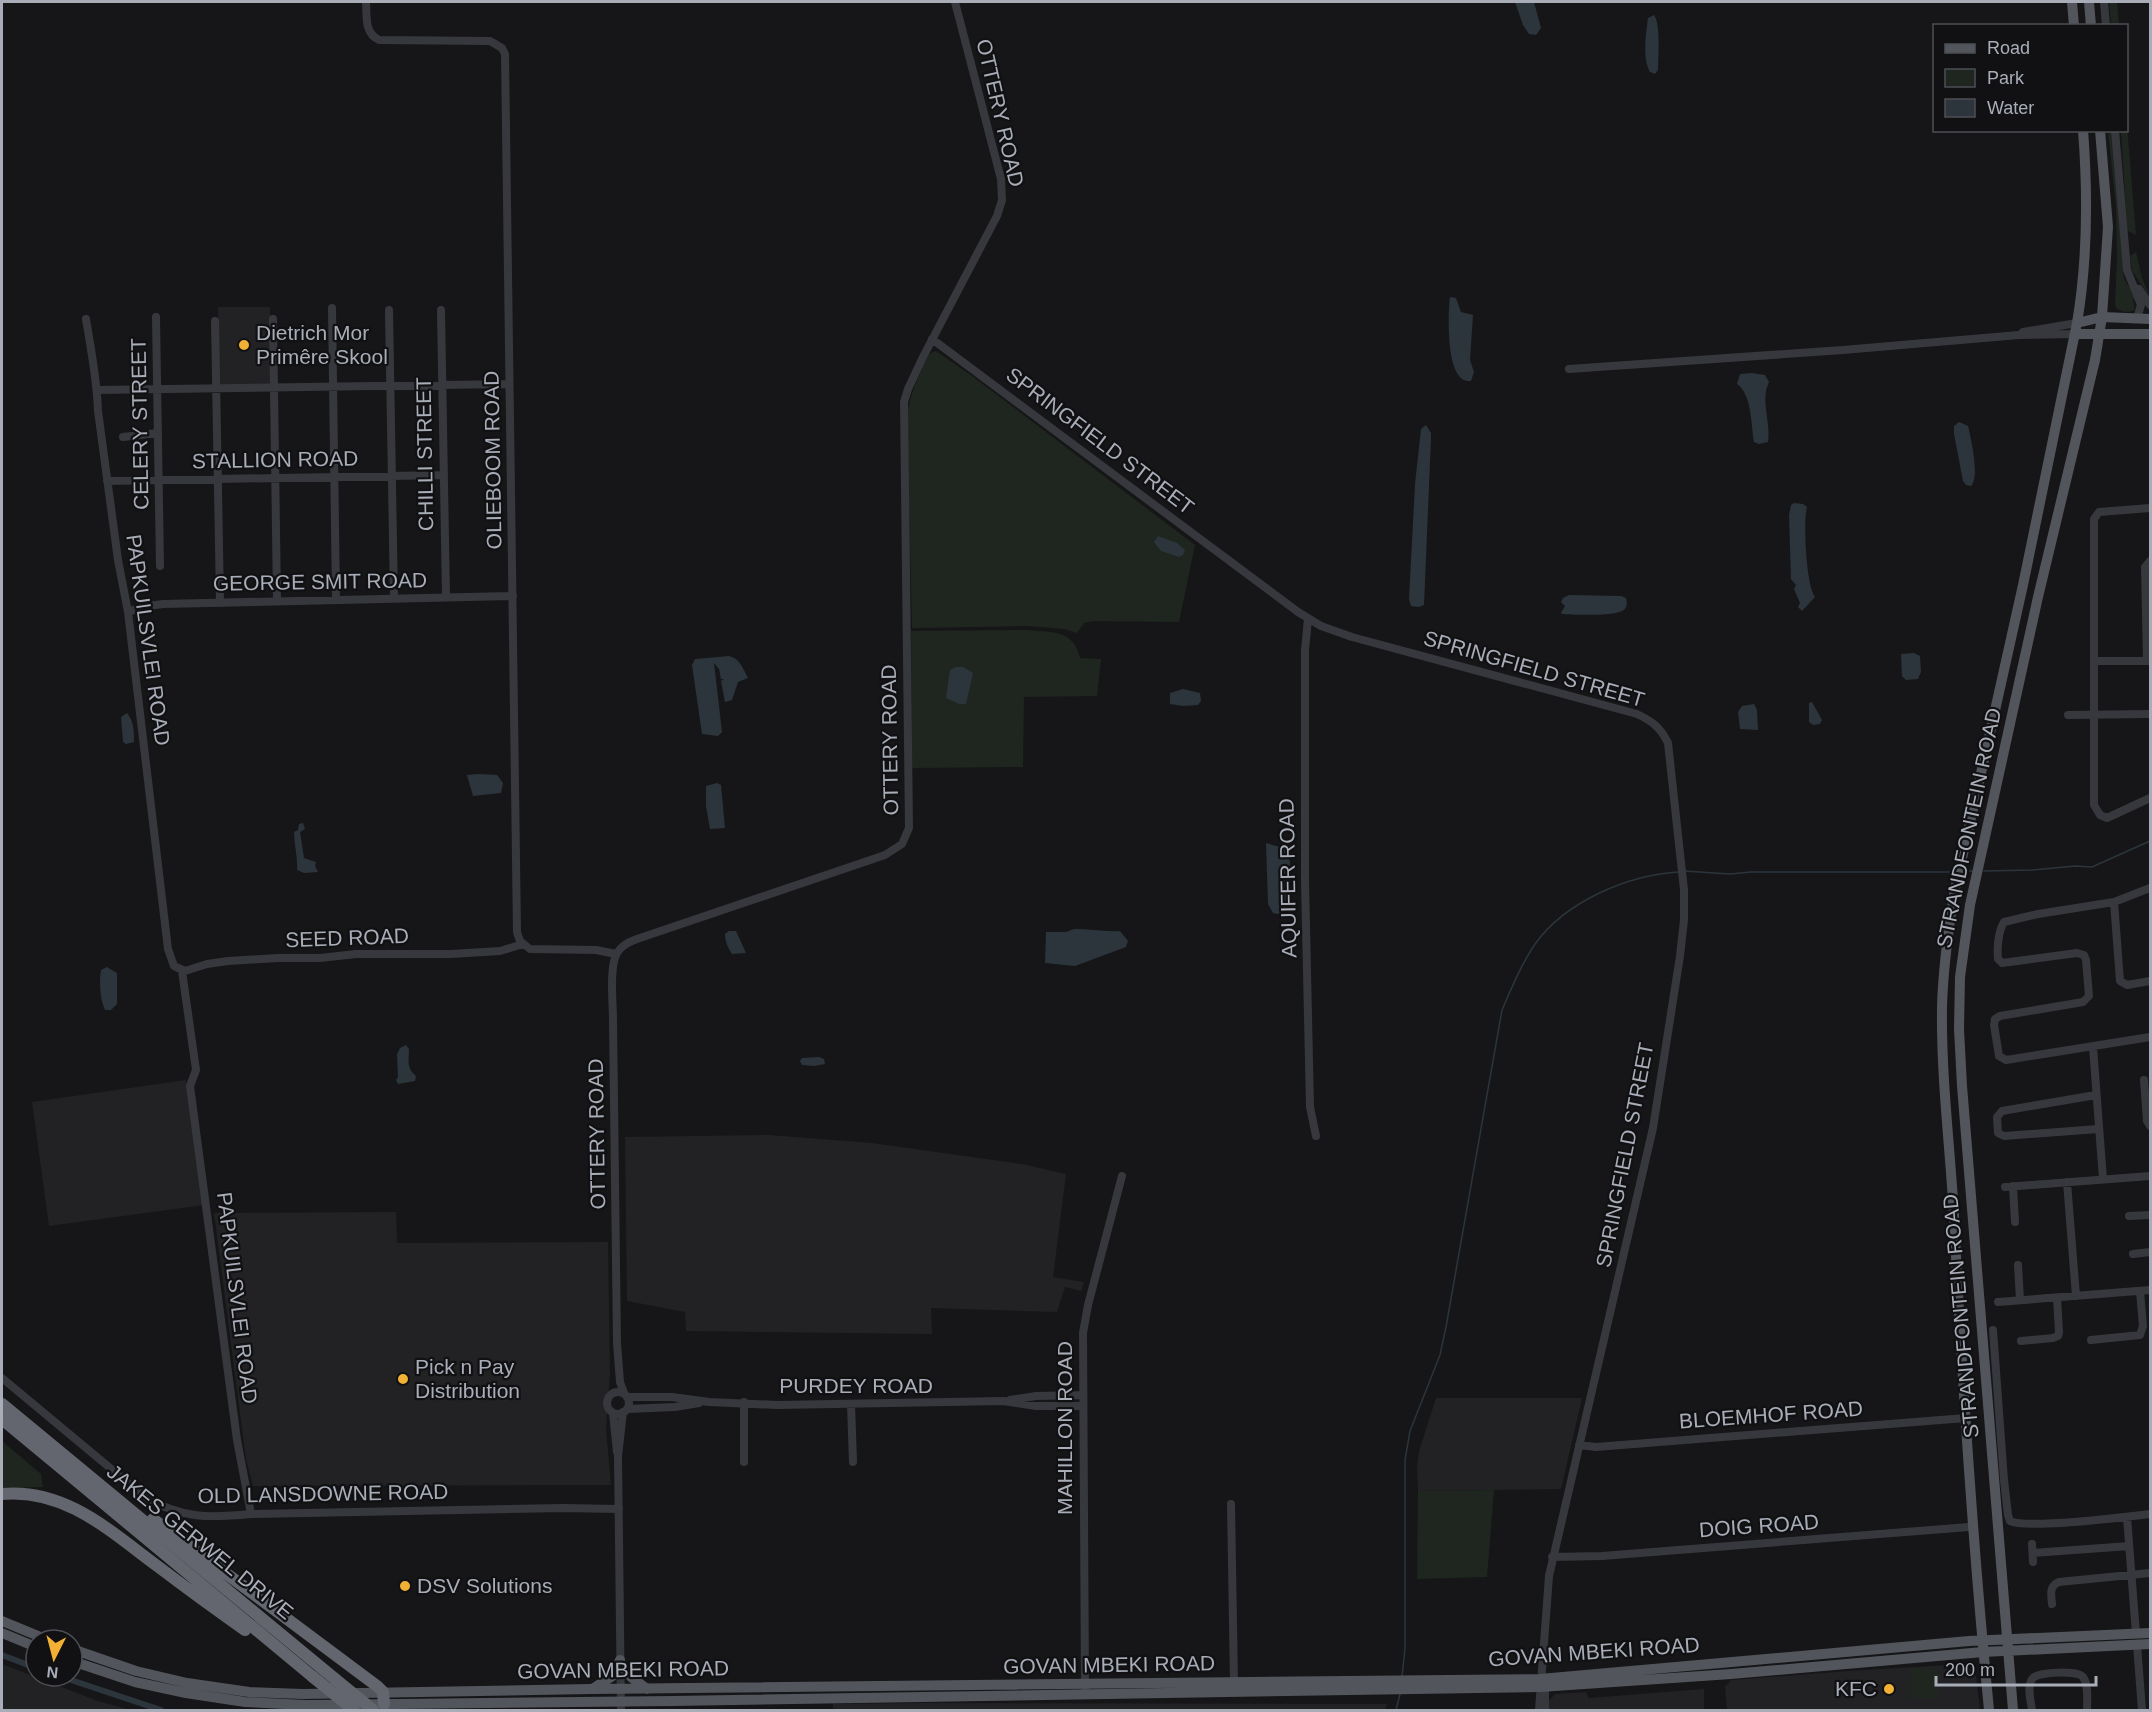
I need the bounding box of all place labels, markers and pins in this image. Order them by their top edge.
place label: Dietrich Mor Primêre Skool [256,321,388,368]
marker: Dietrich Mor Primêre Skool [237,338,251,352]
place label: Pick n Pay Distribution [415,1355,520,1402]
marker: Pick n Pay Distribution [396,1372,410,1386]
place label: DSV Solutions [417,1574,552,1597]
marker: DSV Solutions [398,1579,412,1593]
place label: KFC [1835,1677,1877,1700]
marker: KFC [1882,1682,1896,1696]

